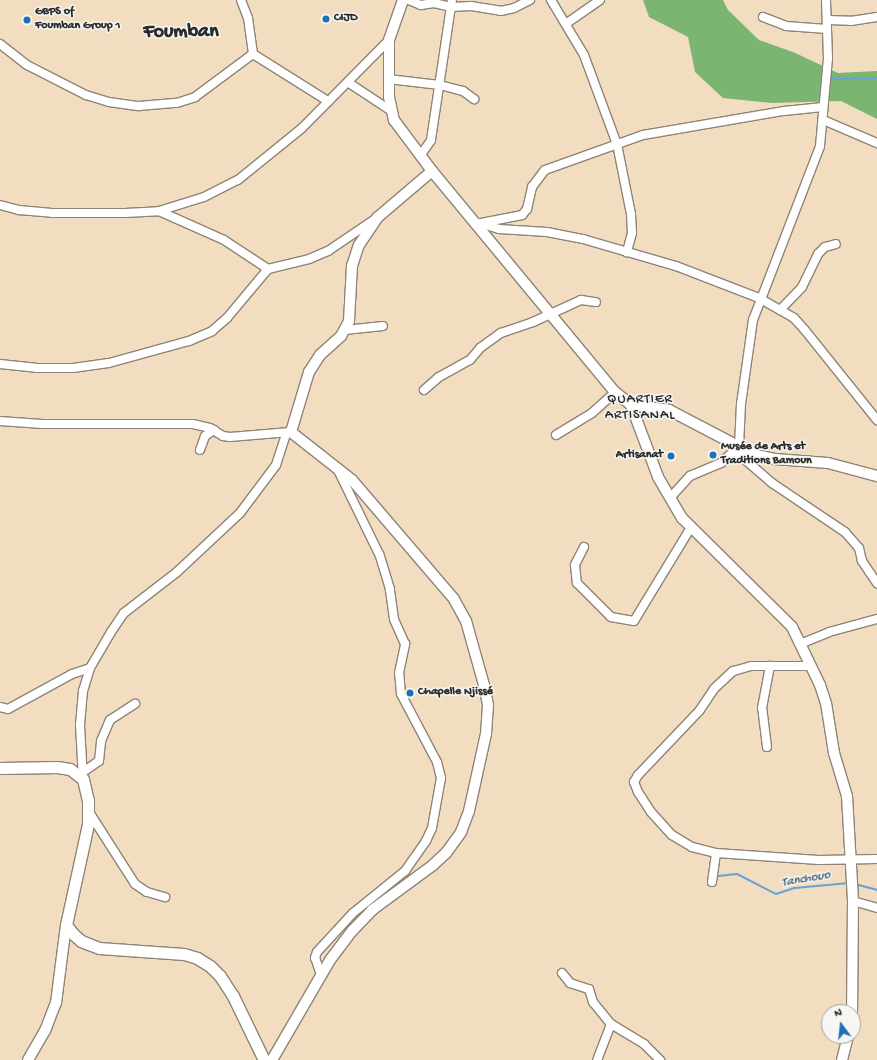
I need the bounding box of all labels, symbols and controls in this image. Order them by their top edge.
place label: GBPS of Foumban Group 1 [35,6,120,34]
place label: CIJD [334,12,358,26]
marker: CIJD [321,14,331,24]
marker: GBPS of Foumban Group 1 [22,15,32,25]
district label: Foumban [143,20,219,44]
district label: QUARTIER ARTISANAL [605,392,675,424]
place label: Musée de Arts et Traditions Bamoun [721,441,812,469]
place label: Artisanat [616,449,663,463]
marker: Musée de Arts et Traditions Bamoun [708,450,718,460]
marker: Artisanat [666,451,676,461]
place label: Chapelle Njissé [418,686,493,700]
marker: Chapelle Njissé [405,688,415,698]
water label: Tanchouo [780,868,832,892]
north arrow [821,1004,861,1044]
text: N [833,1007,843,1020]

